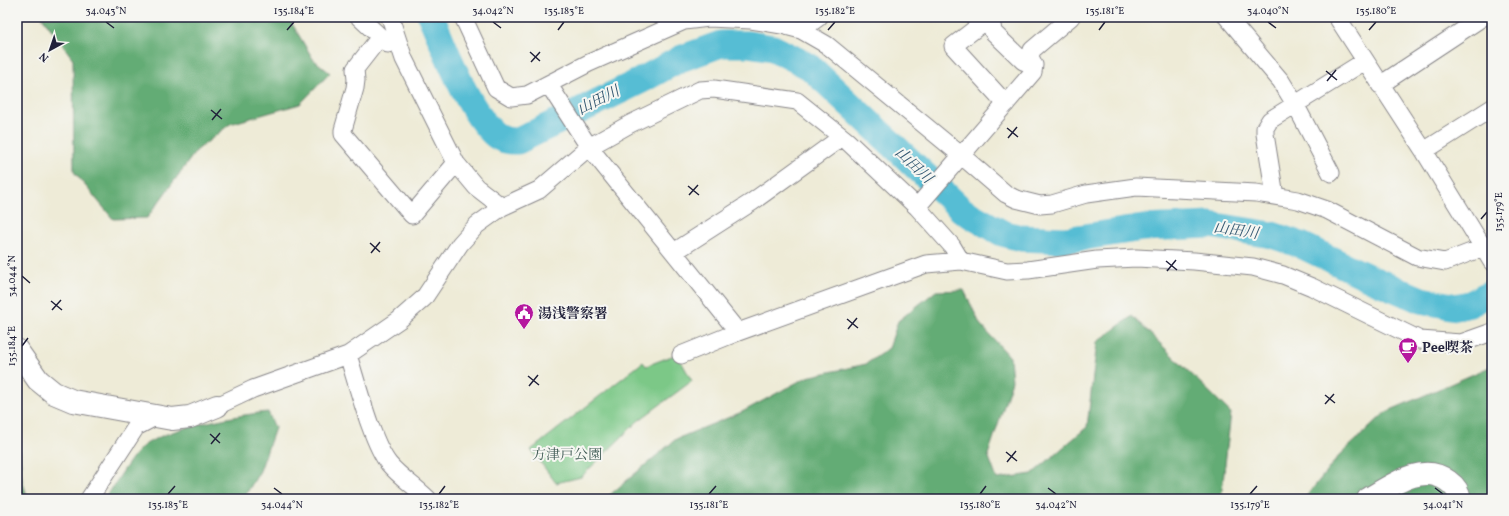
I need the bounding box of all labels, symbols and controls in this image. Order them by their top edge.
text: 34.043°N [85,4,127,18]
text: 135.184°E [274,4,314,18]
text: 34.042°N [472,4,514,18]
text: 135.183°E [544,4,584,18]
text: 135.182°E [815,4,855,18]
text: 135.181°E [1086,4,1124,18]
text: 34.040°N [1247,4,1290,18]
text: 135.180°E [1356,4,1396,18]
north arrow [30,30,70,70]
text: N [37,48,52,65]
water label: 山田川 [574,81,625,121]
water label: 山田川 [889,143,938,190]
text: 135.179°E [1492,192,1506,232]
water label: 山田川 [1212,218,1262,246]
text: 34.044°N [5,254,19,297]
public building icon: 湯浅警察署 [513,302,535,330]
place label: 湯浅警察署 [538,305,608,324]
text: 135.184°E [5,326,19,366]
cafe icon: Pee喫茶 [1397,336,1419,364]
place label: Pee喫茶 [1422,339,1473,358]
park label: 方津戸公園 [532,446,602,465]
text: 135.183°E [148,498,188,512]
text: 34.044°N [261,498,304,512]
text: 135.182°E [419,498,459,512]
text: 135.181°E [690,498,728,512]
text: 135.180°E [960,498,1000,512]
text: 34.042°N [1035,498,1077,512]
text: 135.179°E [1230,498,1270,512]
text: 34.041°N [1423,498,1464,512]

